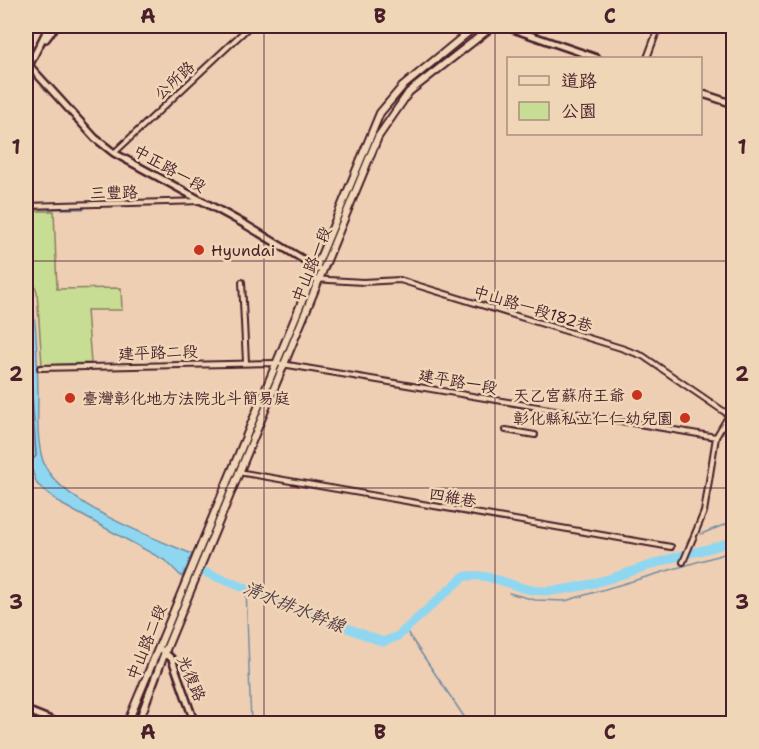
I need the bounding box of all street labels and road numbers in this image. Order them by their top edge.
street label: 公所路 [150,56,199,104]
street label: 中正路一段 [130,140,210,197]
street label: 三豐路 [90,182,138,203]
street label: 中山路一段 [287,223,336,305]
street label: 中山路一段182巷 [471,280,595,337]
street label: 建平路二段 [118,341,198,364]
street label: 建平路一段 [417,364,499,399]
street label: 四維巷 [427,483,478,512]
street label: 中山路二段 [122,601,171,683]
street label: 光復路 [172,652,211,704]

